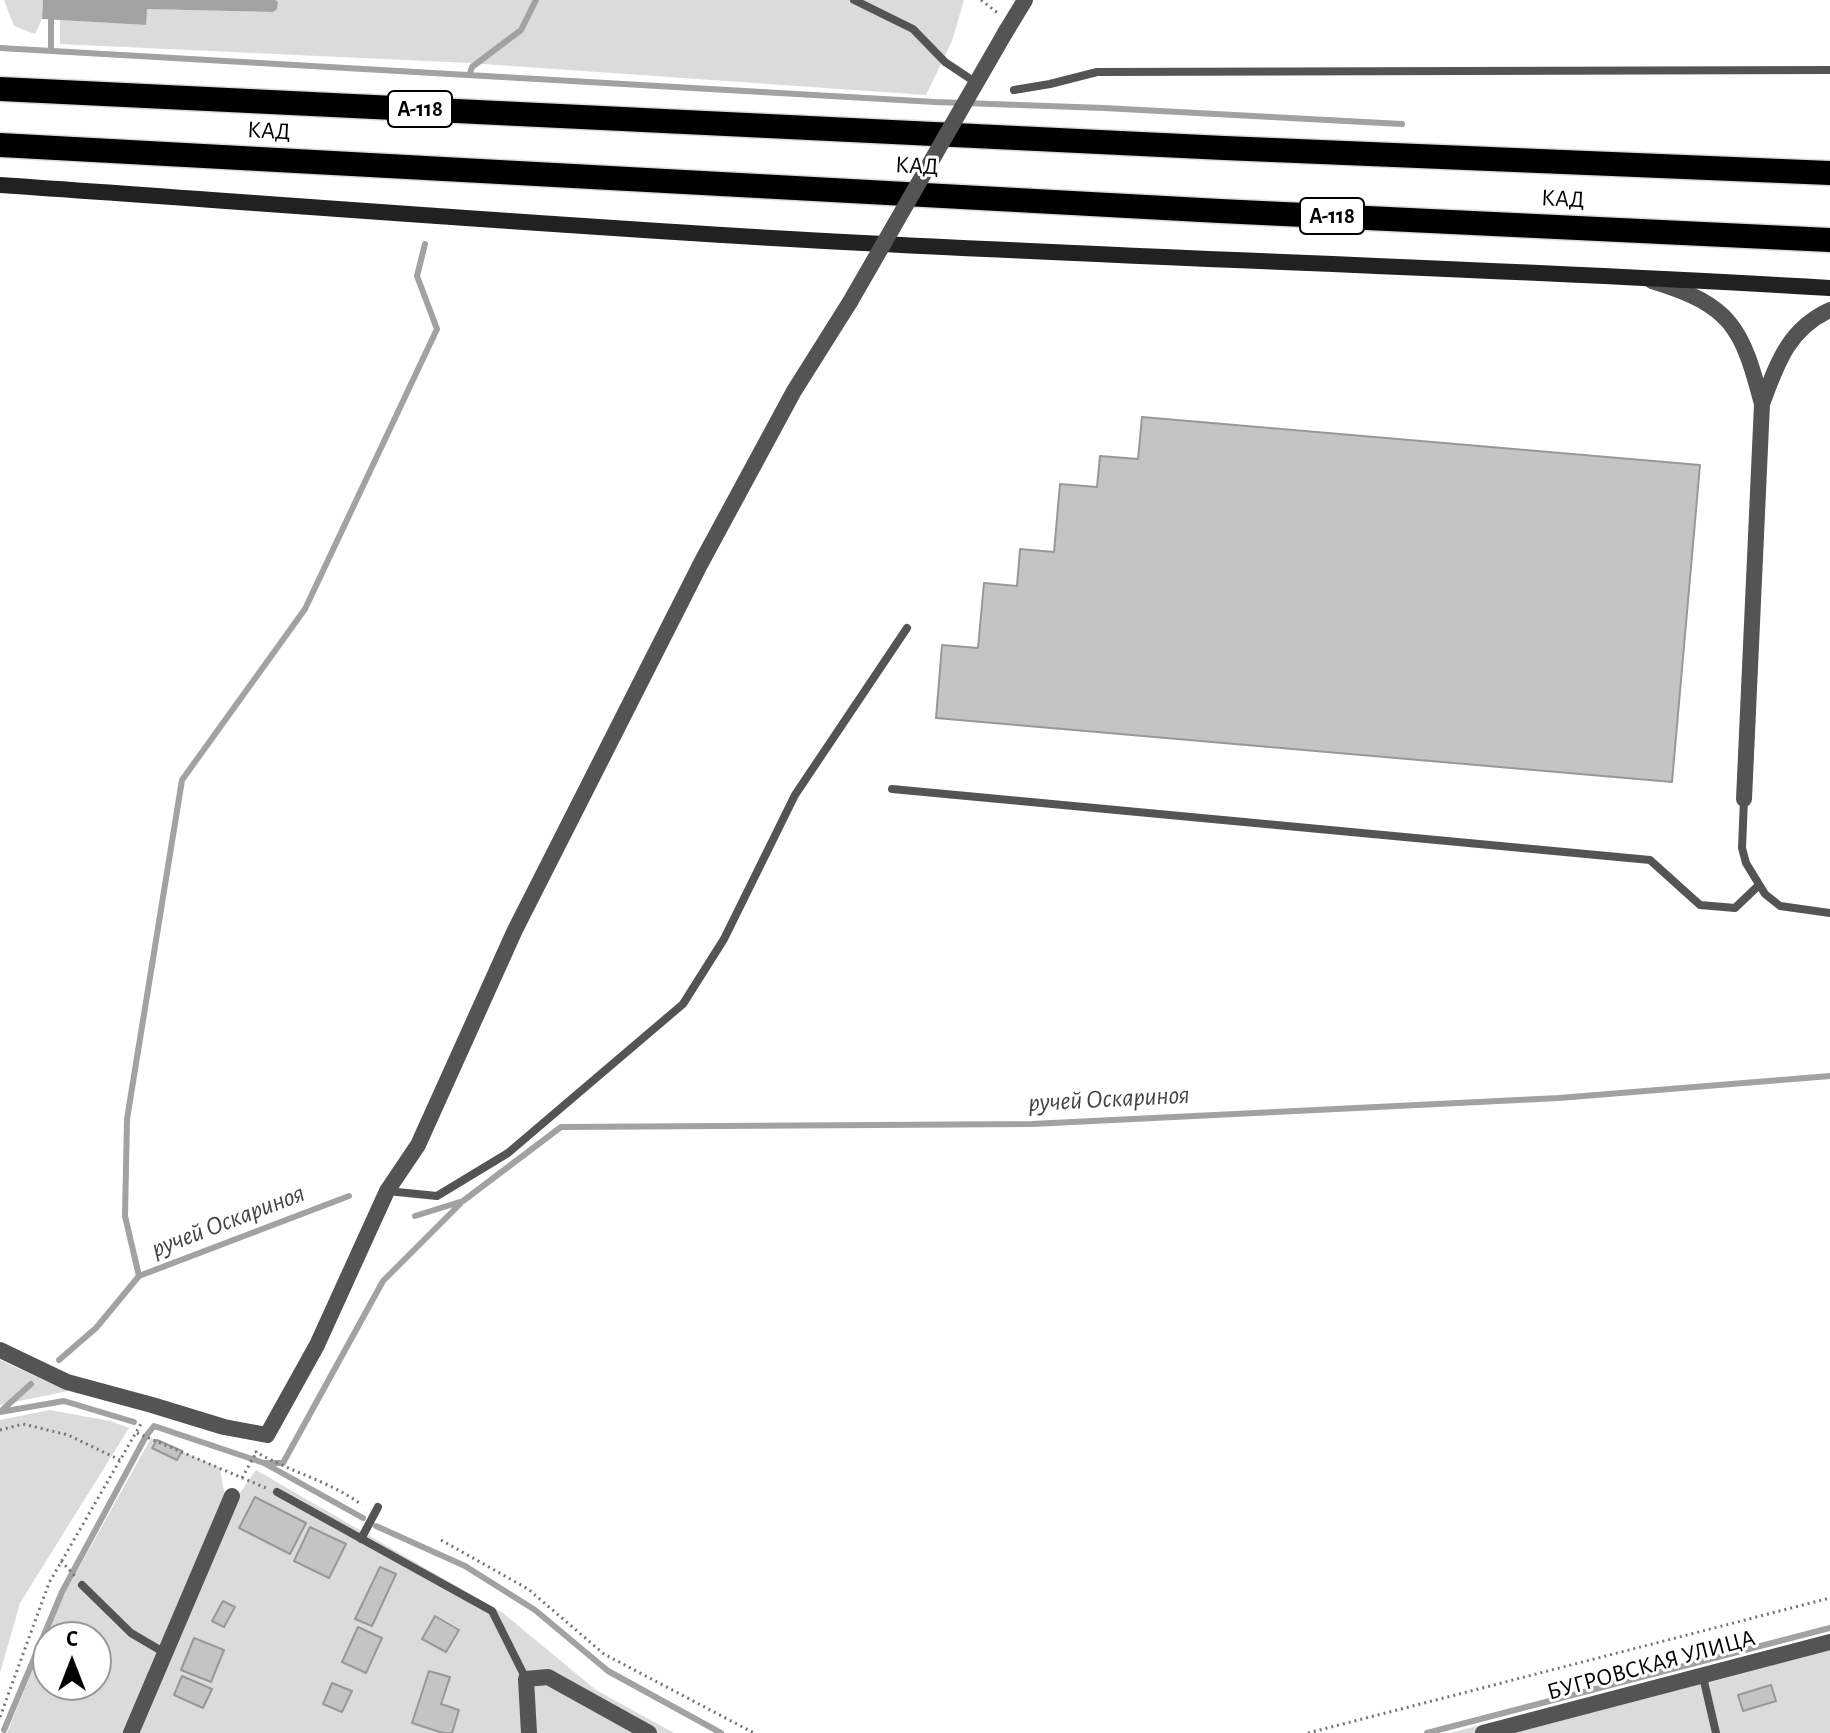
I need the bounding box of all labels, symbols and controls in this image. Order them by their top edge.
road number: А-118 [388,91,452,127]
street label: КАД [246,115,292,147]
street label: КАД [894,150,940,182]
street label: КАД [1540,183,1586,215]
road number: А-118 [1300,198,1364,234]
water label: ручей Оскариноя [1028,1079,1190,1119]
water label: ручей Оскариноя [147,1178,309,1264]
north arrow [32,1621,112,1701]
street label: БУГРОВСКАЯ УЛИЦА [1544,1623,1758,1707]
text: С [66,1628,78,1650]

